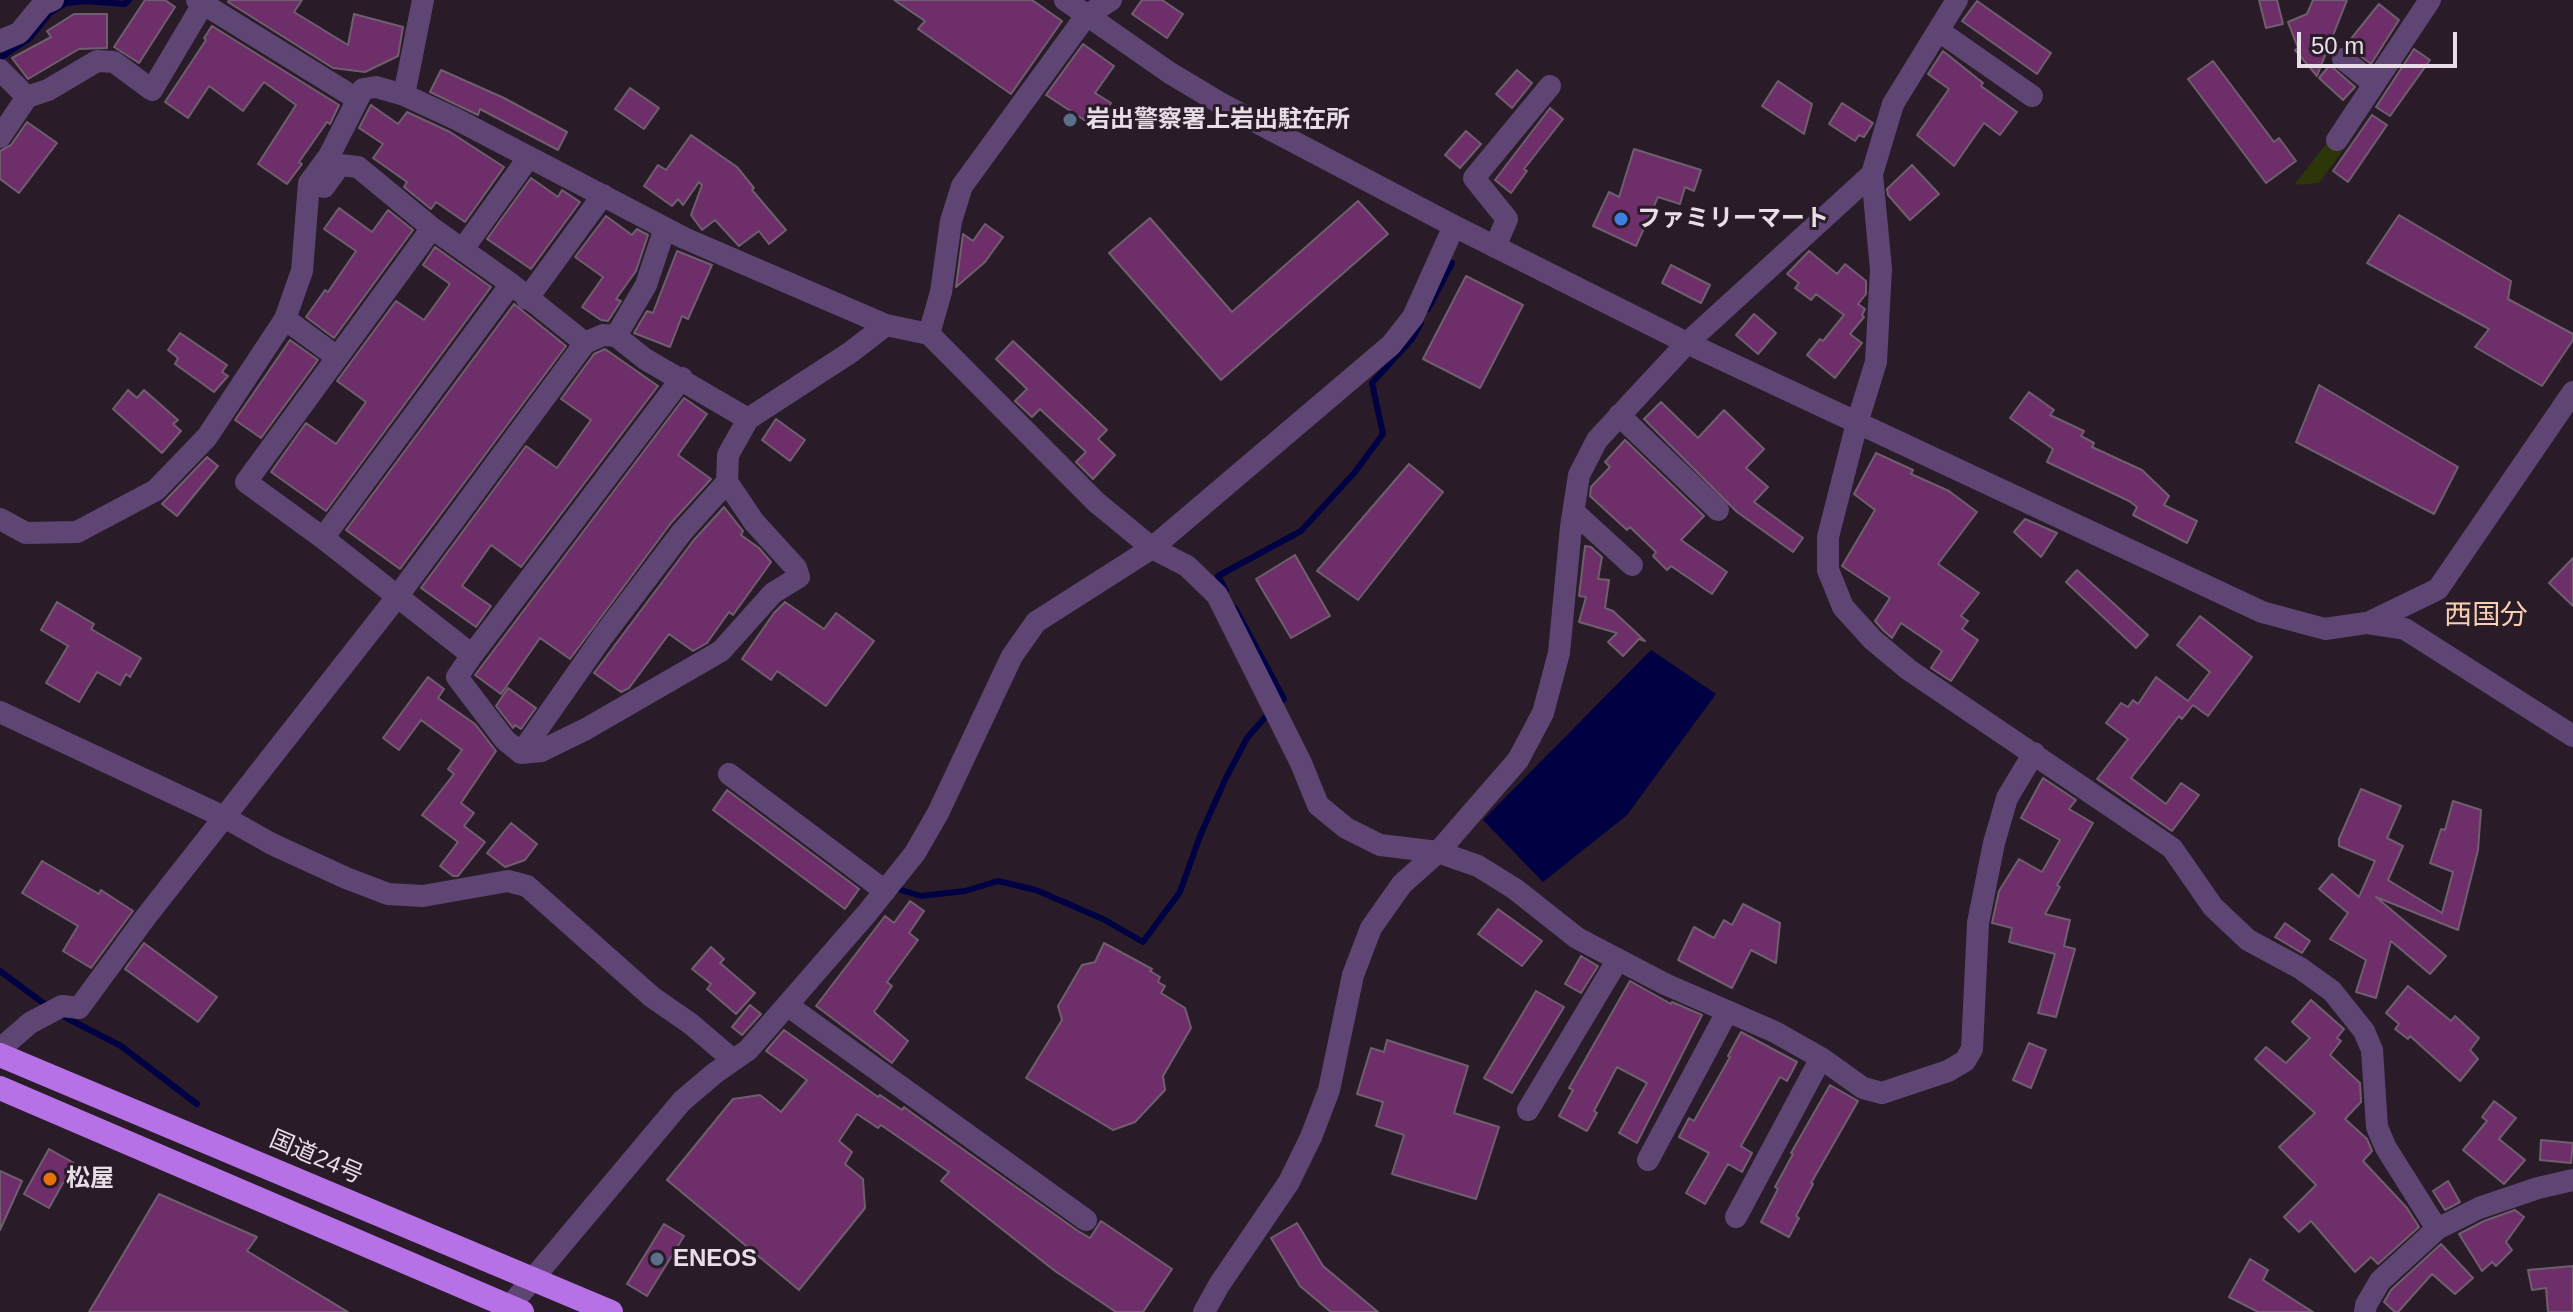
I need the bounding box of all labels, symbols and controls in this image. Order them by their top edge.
scale bar [2301,16,2461,66]
text: 50 m [2311,32,2364,59]
place label: 岩出警察署上岩出駐在所 [1086,106,1350,134]
marker: 岩出警察署上岩出駐在所 [1061,111,1079,129]
place label: ファミリーマート [1637,205,1829,233]
marker: ファミリーマート [1612,210,1630,228]
district label: 西国分 [2444,599,2528,633]
street label: 国道24号 [265,1125,367,1191]
place label: 松屋 [66,1165,114,1193]
marker: 松屋 [41,1170,59,1188]
place label: ENEOS [673,1245,757,1273]
marker: ENEOS [648,1250,666,1268]

